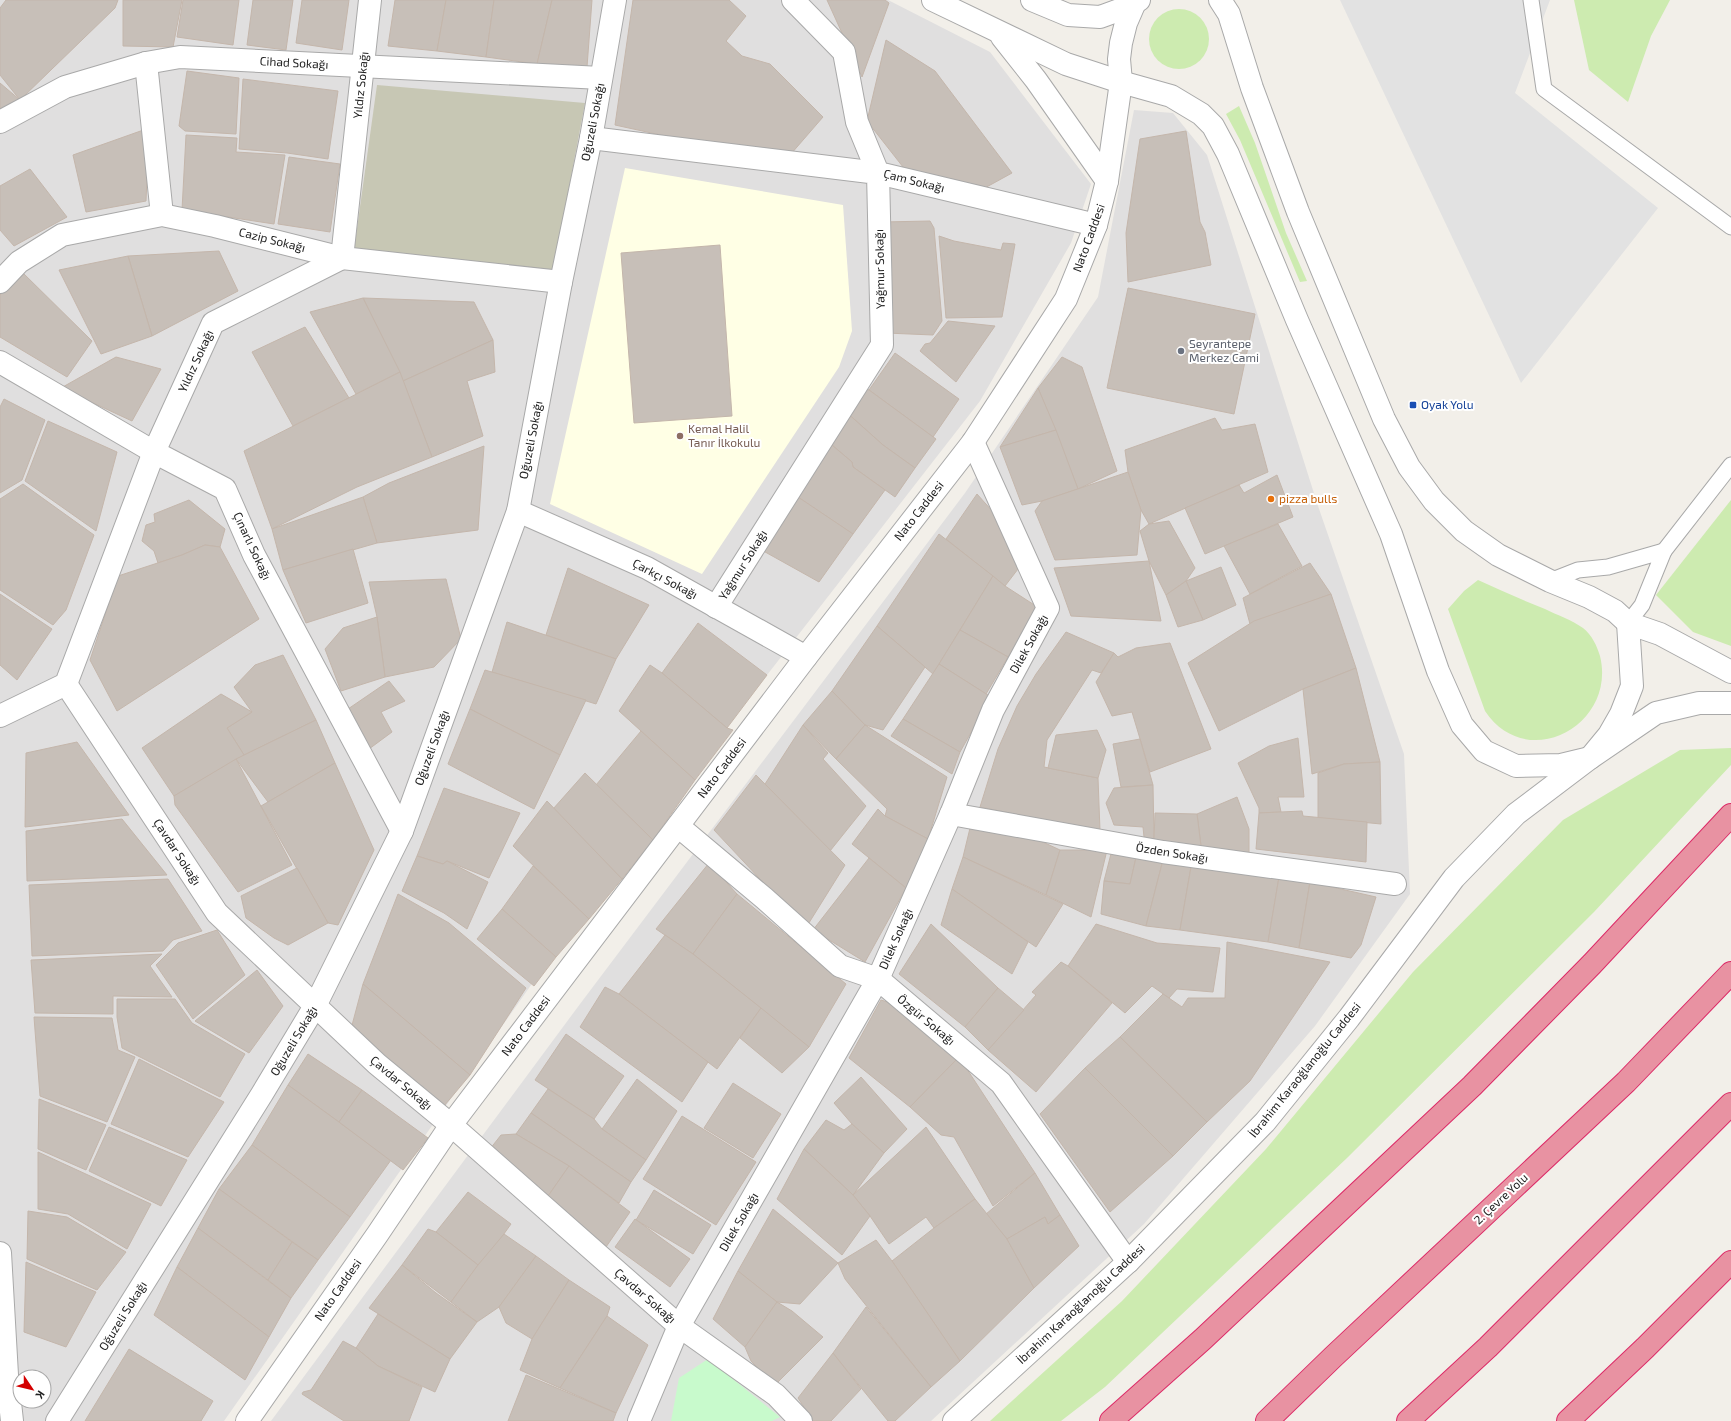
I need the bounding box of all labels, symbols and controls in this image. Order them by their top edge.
street label: Yıldız Sokağı [350,51,370,119]
street label: Cihad Sokağı [259,53,329,71]
street label: Oğuzeli Sokağı [578,82,606,162]
street label: Çam Sokağı [882,166,946,195]
street label: Nato Caddesi [1069,202,1107,274]
street label: Cazip Sokağı [238,224,307,254]
street label: Yağmur Sokağı [871,229,887,309]
street label: Yıldız Sokağı [175,327,216,394]
place label: Seyrantepe Merkez Cami [1189,336,1259,364]
marker: Seyrantepe Merkez Cami [1176,346,1186,356]
place label: Oyak Yolu [1421,397,1474,411]
street label: Oğuzeli Sokağı [516,400,544,480]
marker: Oyak Yolu [1408,400,1418,410]
place label: Kemal Halil Tanır İlkokulu [688,421,760,449]
marker: Kemal Halil Tanır İlkokulu [675,431,685,441]
street label: Nato Caddesi [891,478,946,543]
place label: pizza bulls [1279,491,1337,505]
marker: pizza bulls [1266,494,1276,504]
street label: Çınarlı Sokağı [230,509,275,582]
street label: Yağmur Sokağı [715,527,769,602]
street label: Çarkçı Sokağı [630,555,700,602]
street label: Dilek Sokağı [1006,611,1050,676]
street label: Oğuzeli Sokağı [411,708,451,787]
street label: Nato Caddesi [694,734,748,800]
street label: Çavdar Sokağı [150,816,205,888]
street label: Özden Sokağı [1135,839,1209,865]
street label: Dilek Sokağı [875,906,915,971]
street label: Özgür Sokağı [895,991,958,1047]
street label: Nato Caddesi [498,992,552,1058]
street label: İbrahim Karaoğlanoğlu Caddesi [1245,999,1363,1140]
street label: Oğuzeli Sokağı [267,1003,320,1078]
street label: Çavdar Sokağı [367,1052,435,1113]
street label: 2. Çevre Yolu [1470,1170,1531,1227]
street label: Dilek Sokağı [716,1190,761,1253]
street label: İbrahim Karaoğlanoğlu Caddesi [1014,1240,1147,1366]
street label: Nato Caddesi [311,1256,364,1323]
street label: Çavdar Sokağı [612,1265,679,1326]
street label: Oğuzeli Sokağı [95,1278,149,1353]
north arrow [12,1369,52,1409]
text: K [33,1388,48,1402]

